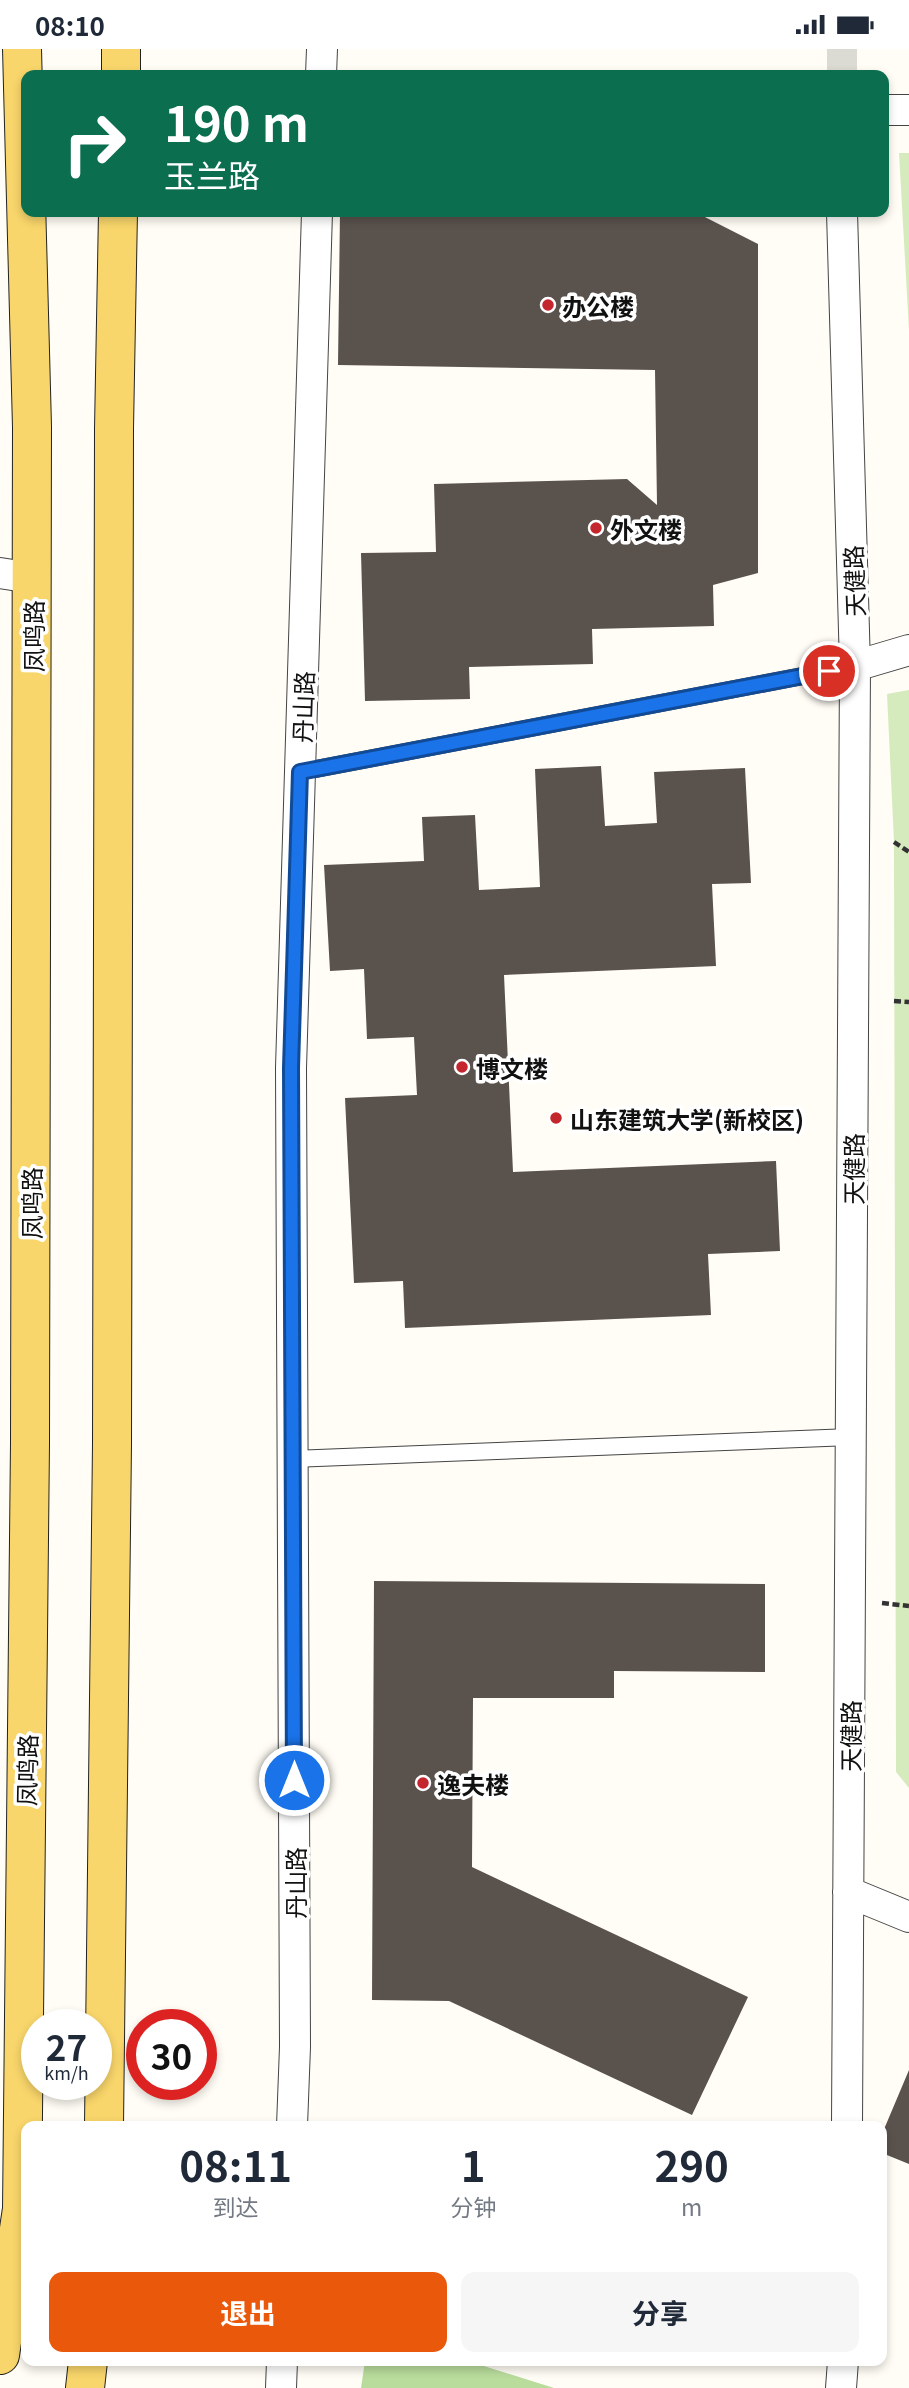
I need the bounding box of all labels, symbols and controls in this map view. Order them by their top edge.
text: 08:10 [35,6,105,43]
text: 190 m [164,85,309,156]
icon: right [49,98,140,189]
text: 玉兰路 [164,151,260,197]
place label: 办公楼 [562,288,634,323]
marker: 办公楼 [540,297,556,313]
place label: 外文楼 [610,511,682,546]
marker: 外文楼 [588,520,604,536]
street label: 天健路 [834,544,872,618]
street label: 凤鸣路 [15,600,50,672]
pin [799,641,859,701]
icon: arrive [810,652,848,690]
street label: 丹山路 [283,670,321,744]
place label: 博文楼 [476,1050,548,1085]
marker: 博文楼 [454,1059,470,1075]
place label: 山东建筑大学(新校区) [570,1101,804,1136]
marker: 山东建筑大学(新校区) [548,1110,564,1126]
street label: 天健路 [835,1133,870,1205]
street label: 凤鸣路 [13,1167,48,1239]
street label: 天健路 [832,1700,867,1772]
street label: 凤鸣路 [8,1734,44,1806]
position arrow [257,1743,331,1817]
place label: 逸夫楼 [437,1766,509,1801]
marker: 逸夫楼 [415,1775,431,1791]
street label: 丹山路 [277,1847,312,1919]
speed limit sign: 30 [126,2009,217,2100]
text: 27 [46,2020,87,2071]
text: km/h [44,2059,89,2085]
text: 08:11 [179,2133,292,2194]
text: 1 [461,2133,486,2194]
text: 290 [654,2133,729,2194]
text: 到达 [213,2189,259,2223]
text: 分钟 [450,2189,496,2223]
text: m [681,2189,702,2223]
button: 退出 [49,2272,447,2352]
button: 分享 [461,2272,859,2352]

